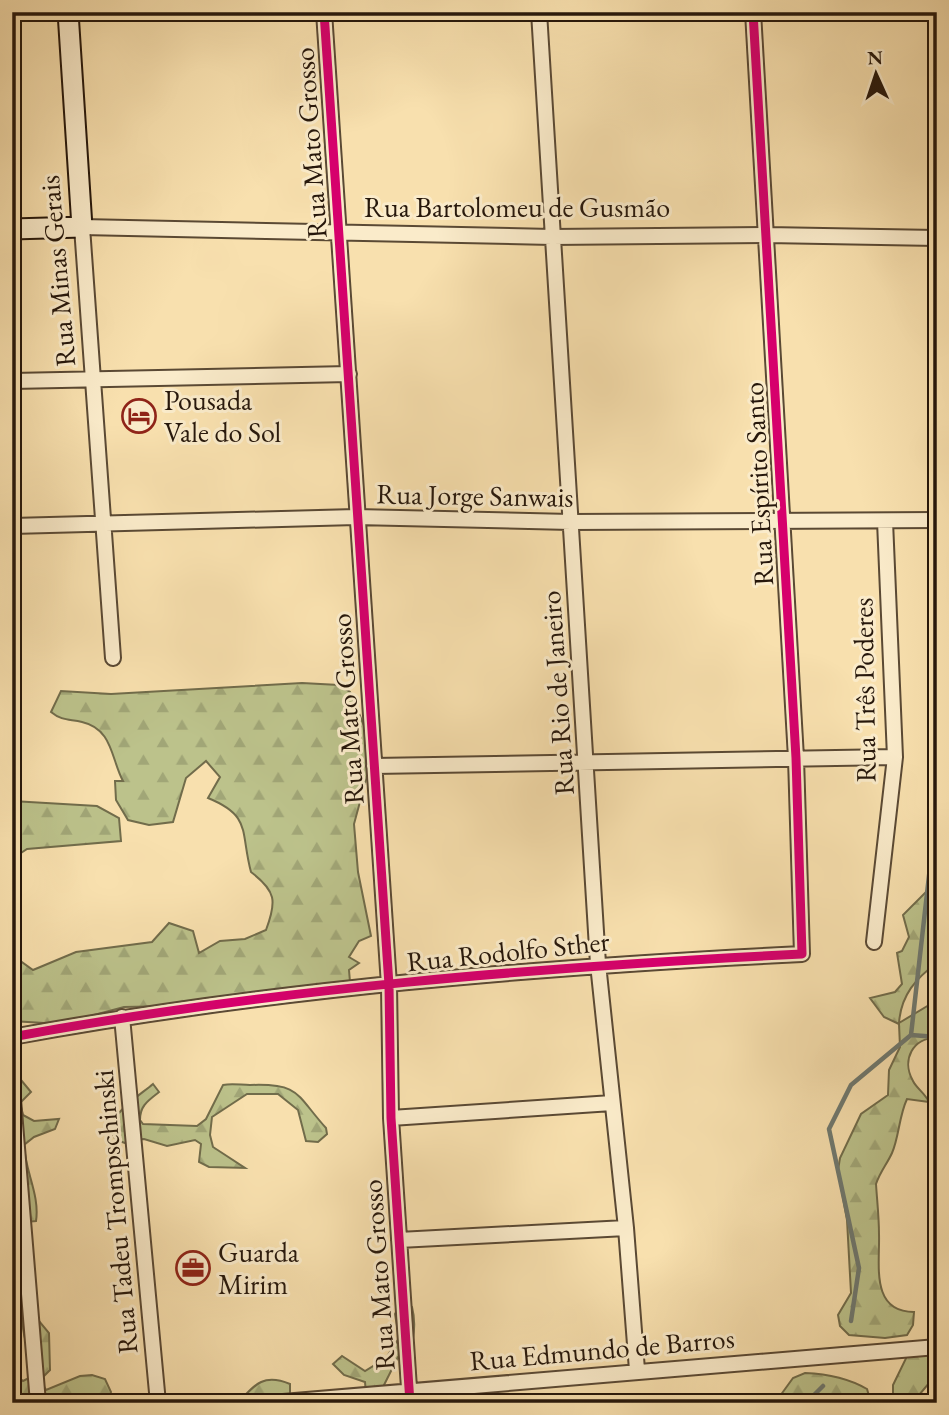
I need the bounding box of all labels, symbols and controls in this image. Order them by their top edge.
north arrow [841,38,911,108]
text: N [867,45,884,70]
street label: Rua Mato Grosso [285,46,335,240]
street label: Rua Minas Gerais [31,174,83,368]
street label: Rua Bartolomeu de Gusmão [364,189,670,225]
street label: Rua Espírito Santo [735,381,781,587]
place label: Pousada Vale do Sol [164,382,282,450]
hotel icon: Pousada Vale do Sol [120,397,158,435]
street label: Rua Jorge Sanwais [376,475,574,515]
street label: Rua Rio de Janeiro [532,590,582,796]
street label: Rua Três Poderes [844,597,884,783]
street label: Rua Mato Grosso [322,612,372,806]
street label: Rua Rodolfo Sther [405,922,612,980]
street label: Rua Tadeu Trompschinski [85,1068,145,1356]
street label: Rua Mato Grosso [353,1178,403,1372]
place label: Guarda Mirim [218,1234,300,1302]
office icon: Guarda Mirim [174,1249,212,1287]
street label: Rua Edmundo de Barros [468,1319,736,1379]

